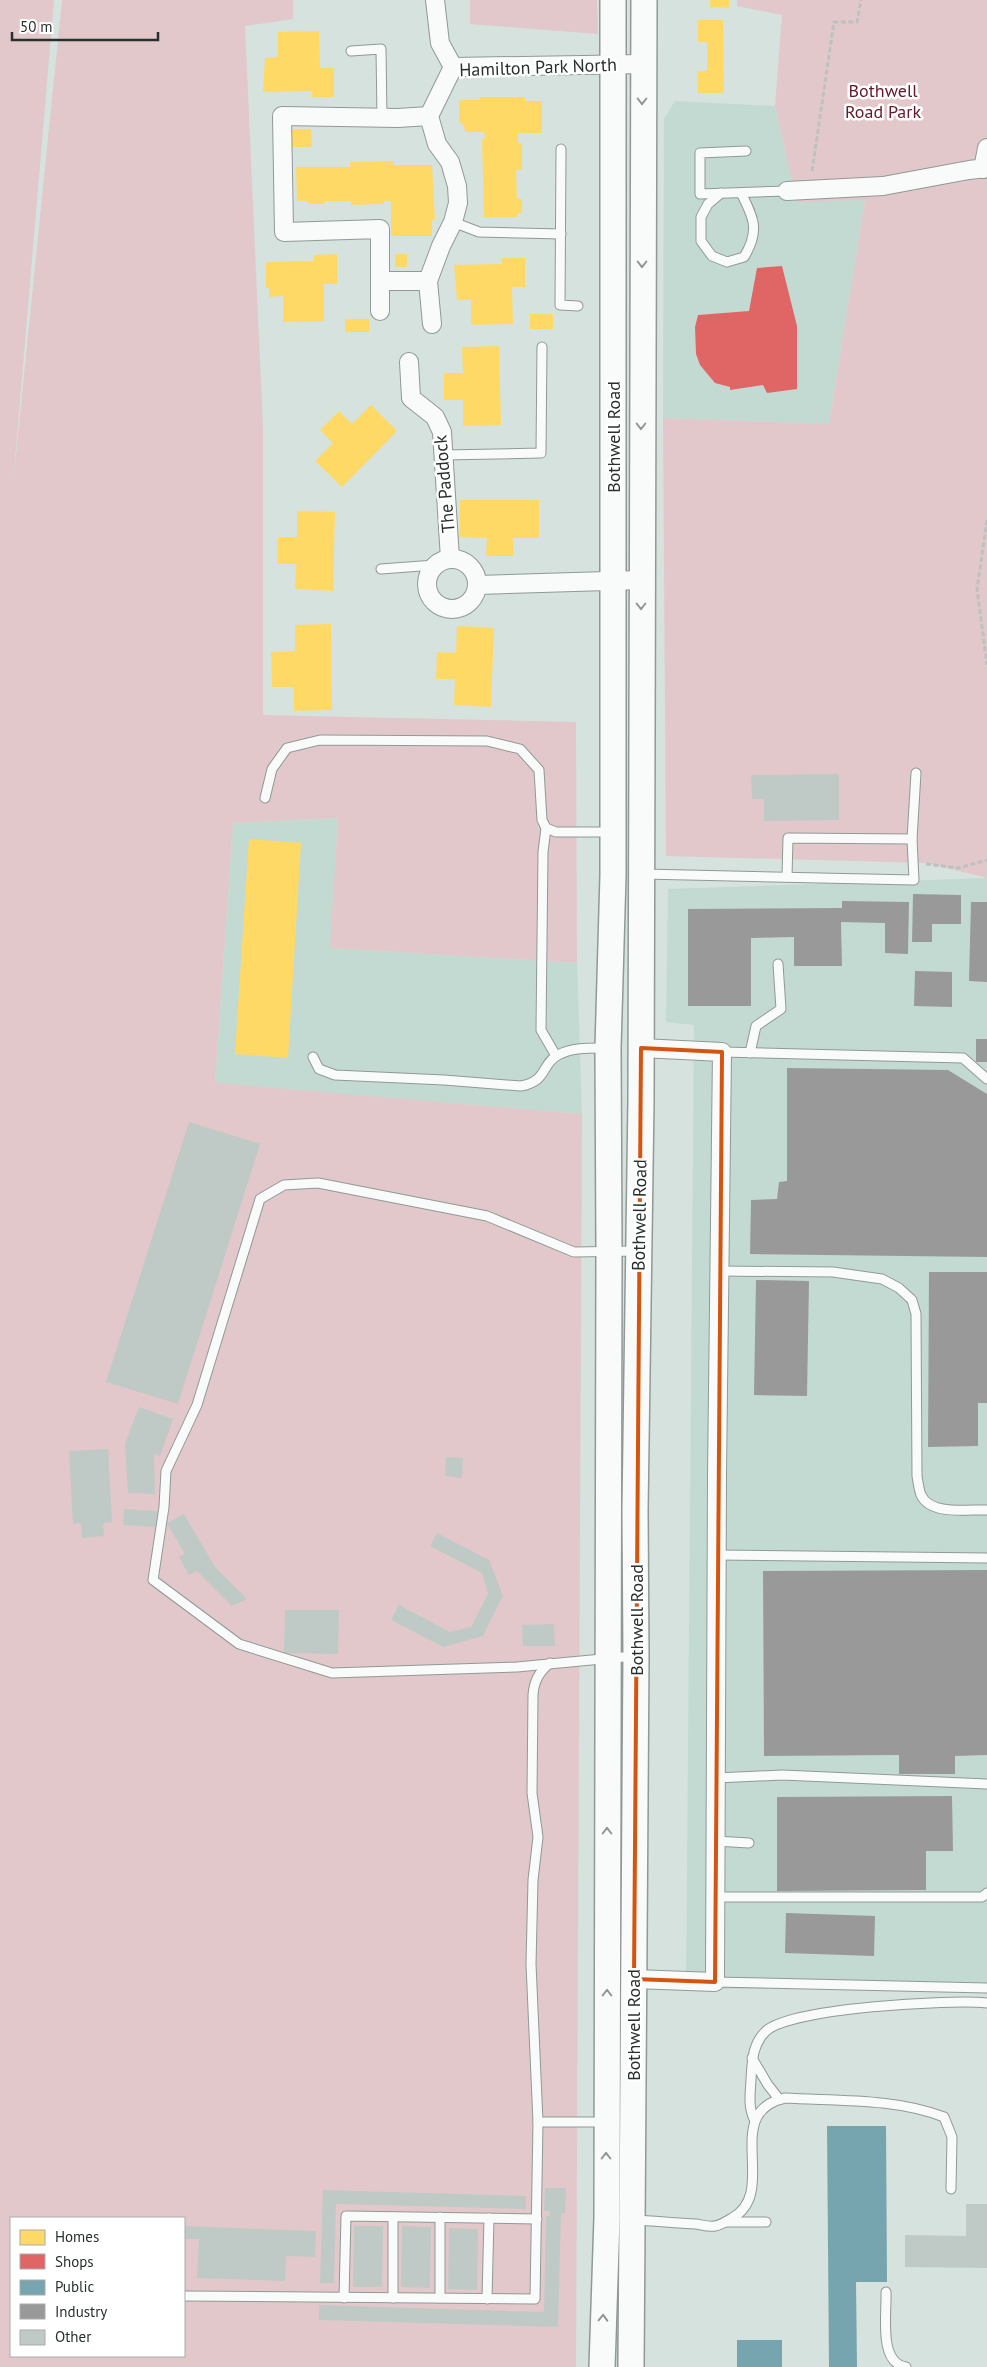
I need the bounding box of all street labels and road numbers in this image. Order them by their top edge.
street label: Hamilton Park North [459,53,617,81]
street label: Bothwell Road [602,381,625,493]
street label: The Paddock [428,434,460,534]
street label: Bothwell Road [627,1159,651,1271]
street label: Bothwell Road [625,1564,648,1676]
street label: Bothwell Road [622,1969,645,2081]

